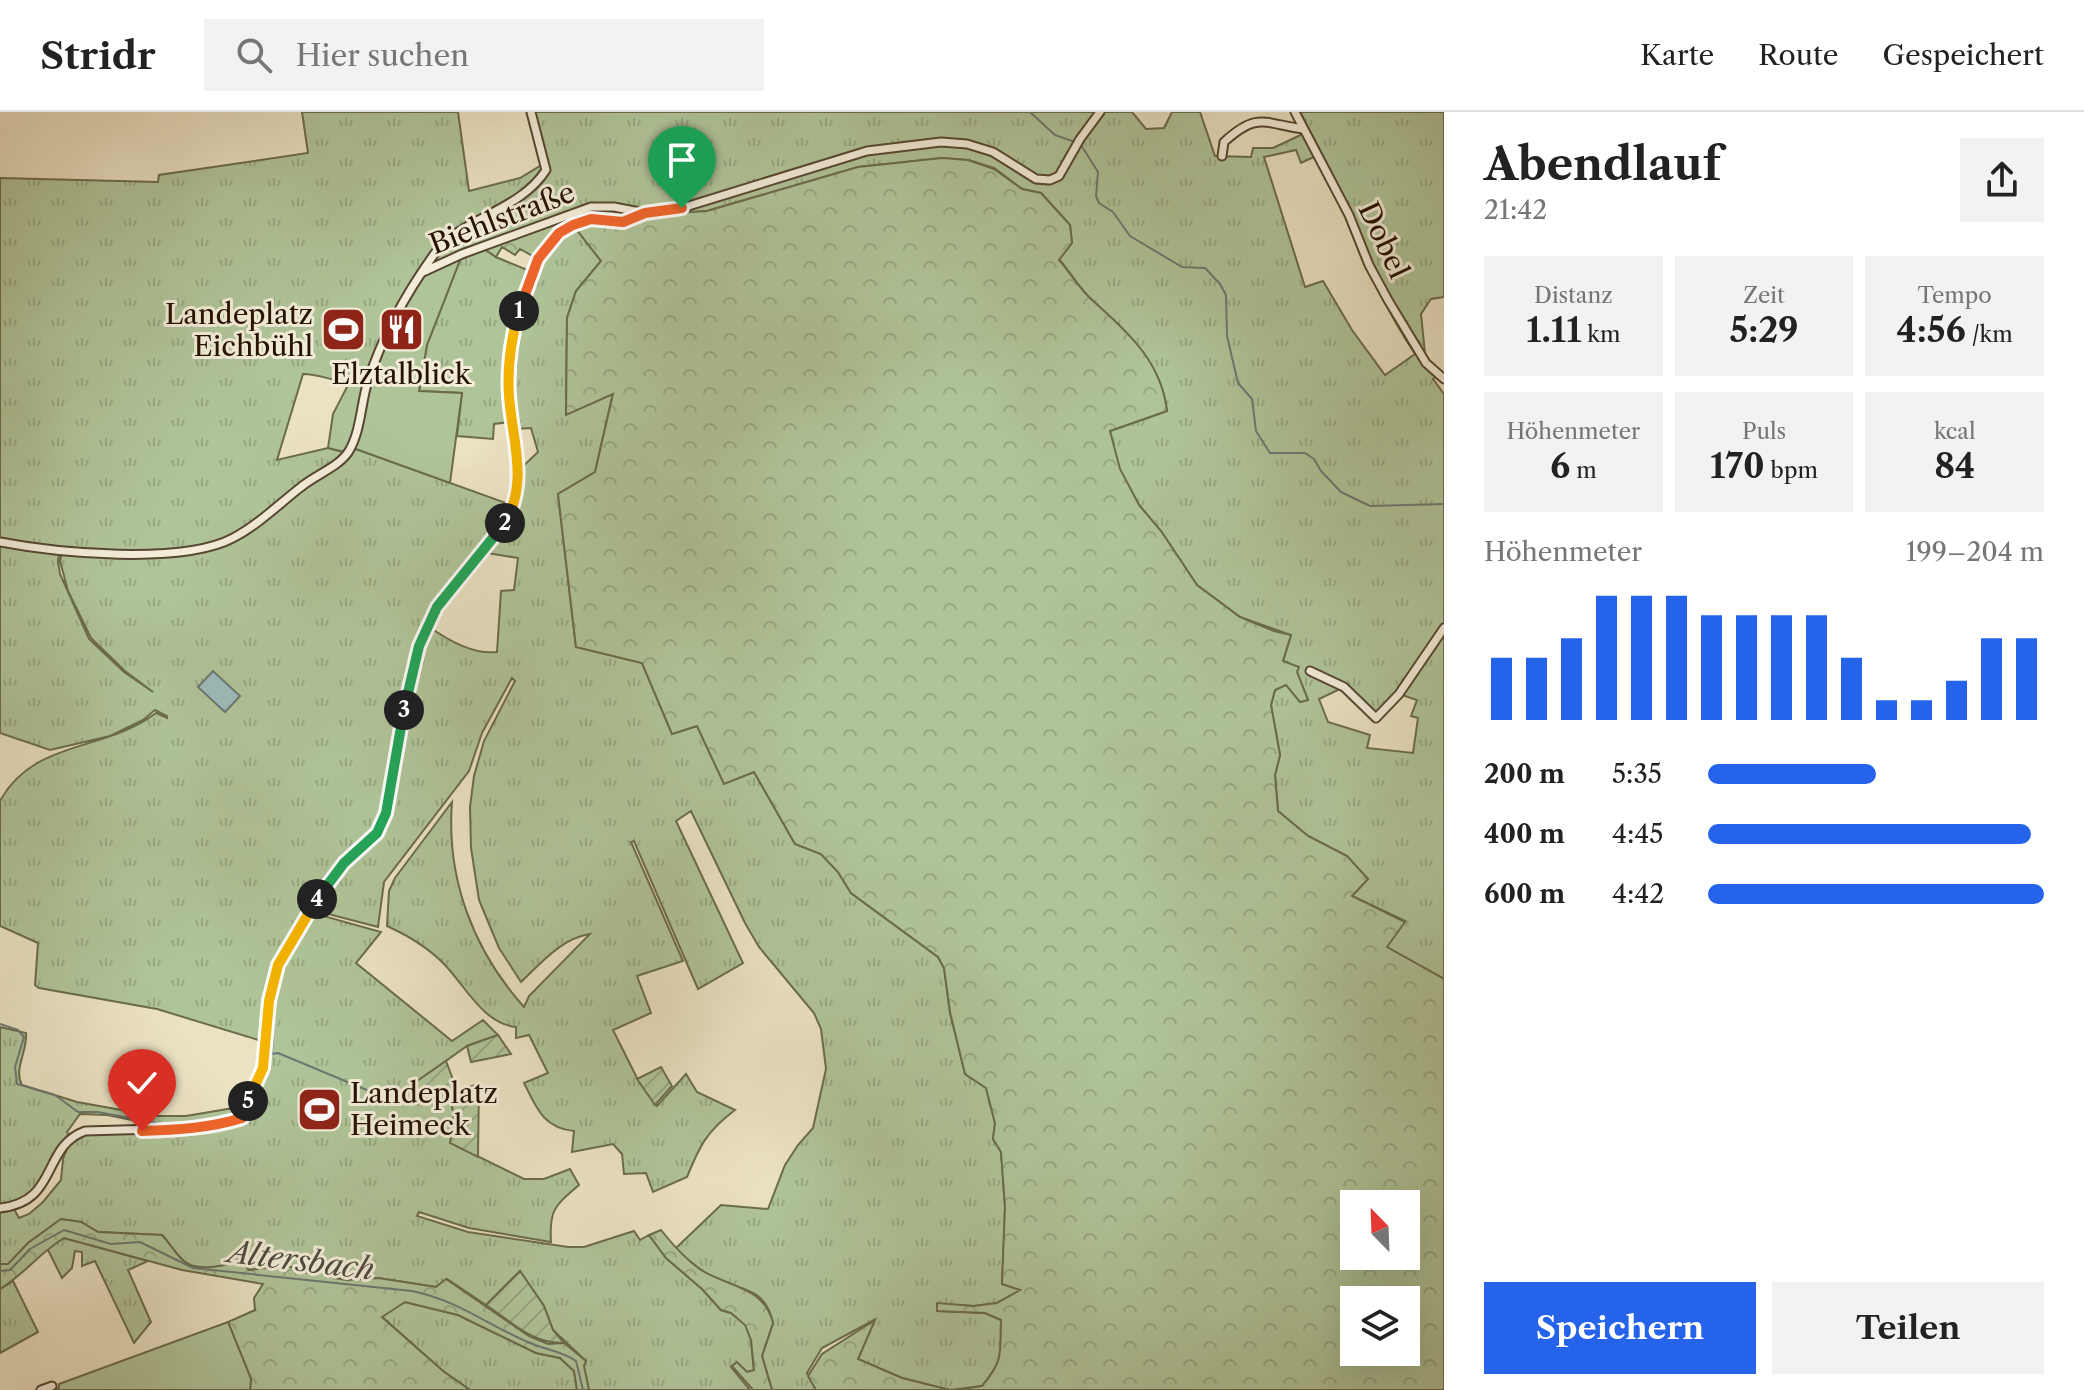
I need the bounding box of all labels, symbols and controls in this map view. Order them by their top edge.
search box [204,19,764,91]
text: Stridr [40,32,156,79]
icon: search [232,33,276,77]
text: Hier suchen [296,37,469,74]
text: Karte [1640,38,1714,72]
text: Route [1758,38,1839,72]
text: Gespeichert [1883,38,2044,72]
pin [648,126,716,208]
text: Abendlauf [1484,137,1721,191]
icon: arrive [660,138,704,182]
button: share [1960,138,2044,222]
street label: Biehlstraße [424,175,580,261]
text: 21:42 [1484,194,1547,226]
street label: Dobel [1352,196,1416,284]
text: Distanz [1534,282,1613,309]
text: Zeit [1743,282,1785,309]
text: Tempo [1918,282,1992,309]
pin: 1 [499,291,539,331]
place label: Landeplatz Eichbühl [165,297,313,363]
text: 1 [514,297,524,324]
sports icon: Landeplatz Eichbühl [320,306,368,354]
restaurant icon: Elztalblick [377,306,425,354]
text: 1.11 [1526,309,1581,351]
text: 5:29 [1729,309,1799,351]
text: 4:56 [1896,309,1966,351]
text: km [1581,321,1621,348]
text: /km [1966,321,2013,348]
place label: Elztalblick [331,357,473,391]
text: Höhenmeter [1506,418,1640,445]
text: Puls [1742,418,1786,445]
text: kcal [1934,418,1975,445]
text: 6 [1550,445,1570,487]
text: 170 [1710,445,1765,487]
text: 84 [1934,445,1975,487]
text: m [1570,457,1597,484]
text: bpm [1765,457,1818,484]
pin: 2 [485,503,525,543]
text: 2 [499,509,512,536]
text: Höhenmeter [1484,536,1642,568]
text: 199–204 m [1906,536,2044,568]
pin: 3 [384,690,424,730]
text: 3 [398,696,410,723]
text: 200 m [1484,758,1565,790]
text: 5:35 [1612,758,1662,790]
text: 400 m [1484,818,1565,850]
text: 4:45 [1612,818,1663,850]
text: 600 m [1484,878,1565,910]
text: 4:42 [1612,878,1664,910]
pin: 4 [297,879,337,919]
text: 4 [310,885,324,912]
pin [108,1049,176,1131]
icon: check [120,1061,164,1105]
place label: Landeplatz Heimeck [350,1076,498,1142]
pin: 5 [228,1081,268,1121]
sports icon: Landeplatz Heimeck [295,1085,343,1133]
text: 5 [242,1087,254,1114]
north arrow [1340,1190,1420,1270]
map controls [1340,1190,1420,1366]
water label: Altersbach [222,1233,376,1288]
button: Speichern [1484,1282,1756,1374]
button: Teilen [1772,1282,2044,1374]
button: layers [1340,1286,1420,1366]

